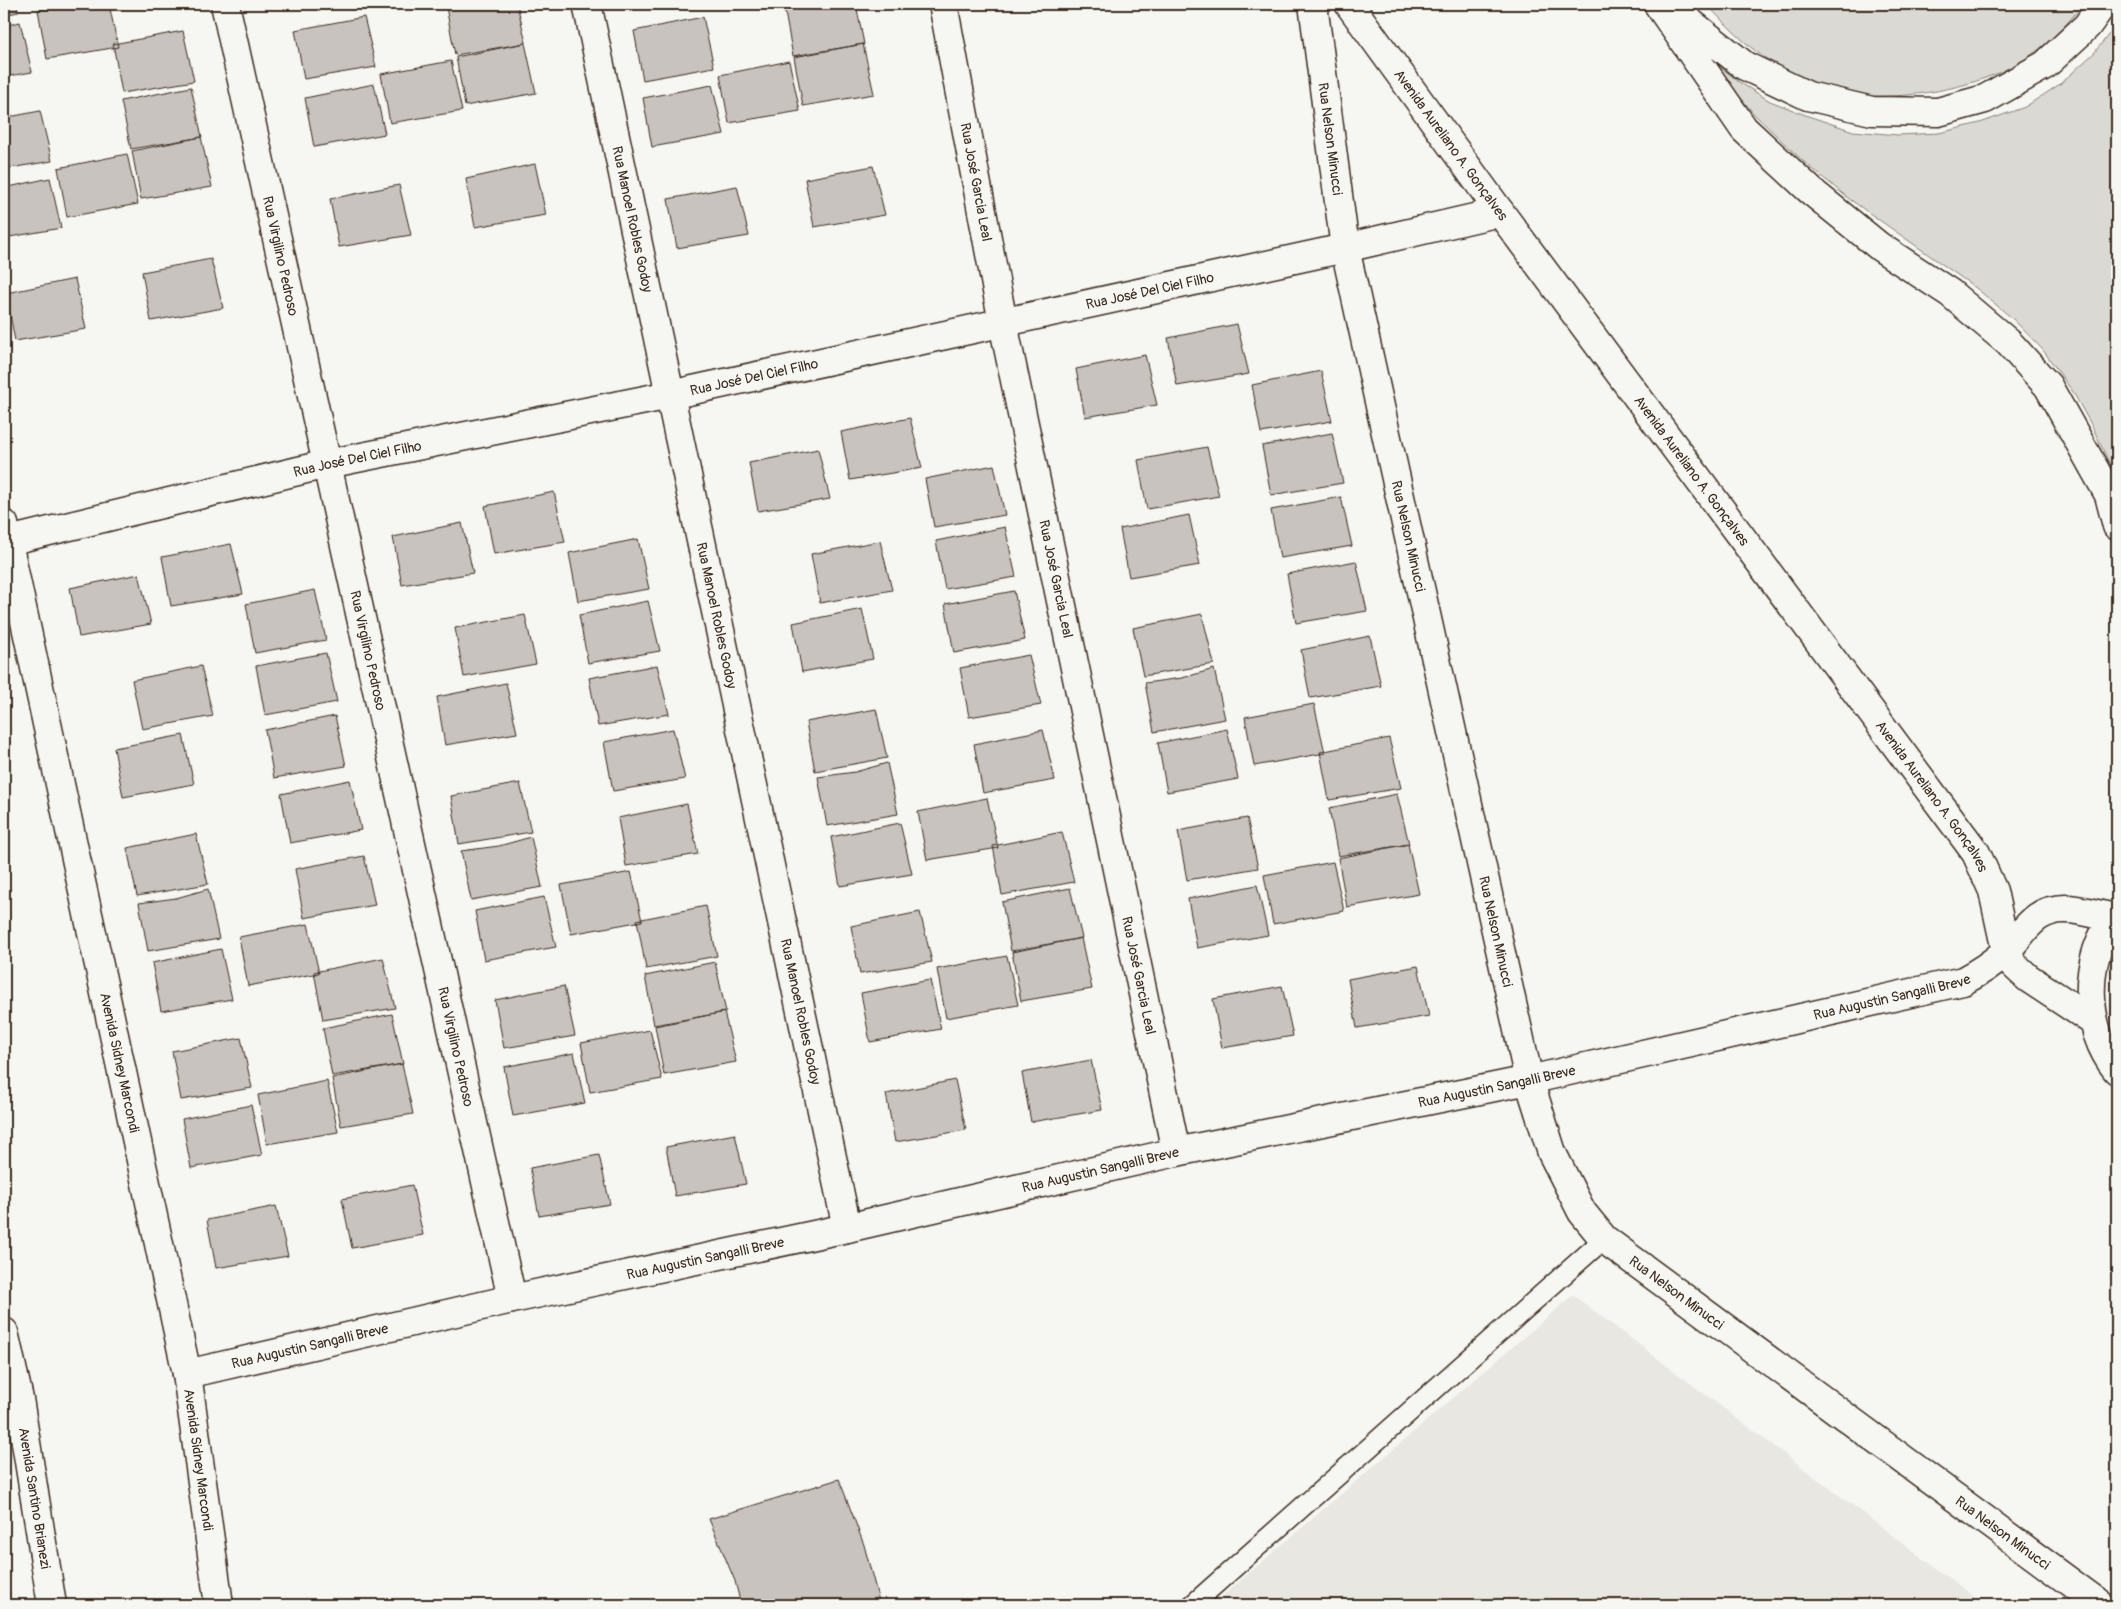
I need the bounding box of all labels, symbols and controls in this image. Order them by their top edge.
street label: Avenida Aureliano A. Gonçalves [1390,66,1512,225]
street label: Rua Nelson Minucci [1314,82,1346,197]
street label: Rua José Garcia Leal [956,121,995,243]
street label: Rua Manoel Robles Godoy [608,145,656,294]
street label: Rua Virgilino Pedroso [259,194,302,318]
street label: Rua José Del Ciel Filho [1084,269,1216,313]
street label: Rua José Del Ciel Filho [688,355,820,399]
street label: Avenida Aureliano A. Gonçalves [1630,392,1753,550]
street label: Rua José Del Ciel Filho [292,437,424,481]
street label: Rua Nelson Minucci [1388,479,1429,594]
street label: Rua José Garcia Leal [1035,518,1077,640]
street label: Rua Manoel Robles Godoy [693,541,740,690]
street label: Rua Virgilino Pedroso [346,589,389,712]
street label: Avenida Aureliano A. Gonçalves [1872,718,1992,875]
street label: Rua Nelson Minucci [1475,874,1516,989]
street label: Rua José Garcia Leal [1118,915,1159,1036]
street label: Rua Manoel Robles Godoy [777,937,824,1086]
street label: Rua Augustin Sangalli Breve [1812,970,1974,1024]
street label: Rua Virgilino Pedroso [434,985,477,1109]
street label: Avenida Sidney Marcondi [96,991,143,1135]
street label: Rua Augustin Sangalli Breve [1417,1062,1577,1111]
street label: Rua Augustin Sangalli Breve [1020,1144,1181,1196]
street label: Rua Augustin Sangalli Breve [625,1234,786,1283]
street label: Rua Nelson Minucci [1626,1252,1727,1334]
street label: Rua Augustin Sangalli Breve [230,1320,390,1372]
street label: Avenida Sidney Marcondi [180,1388,217,1532]
street label: Avenida Santino Brianezi [15,1426,54,1571]
street label: Rua Nelson Minucci [1952,1493,2054,1574]

